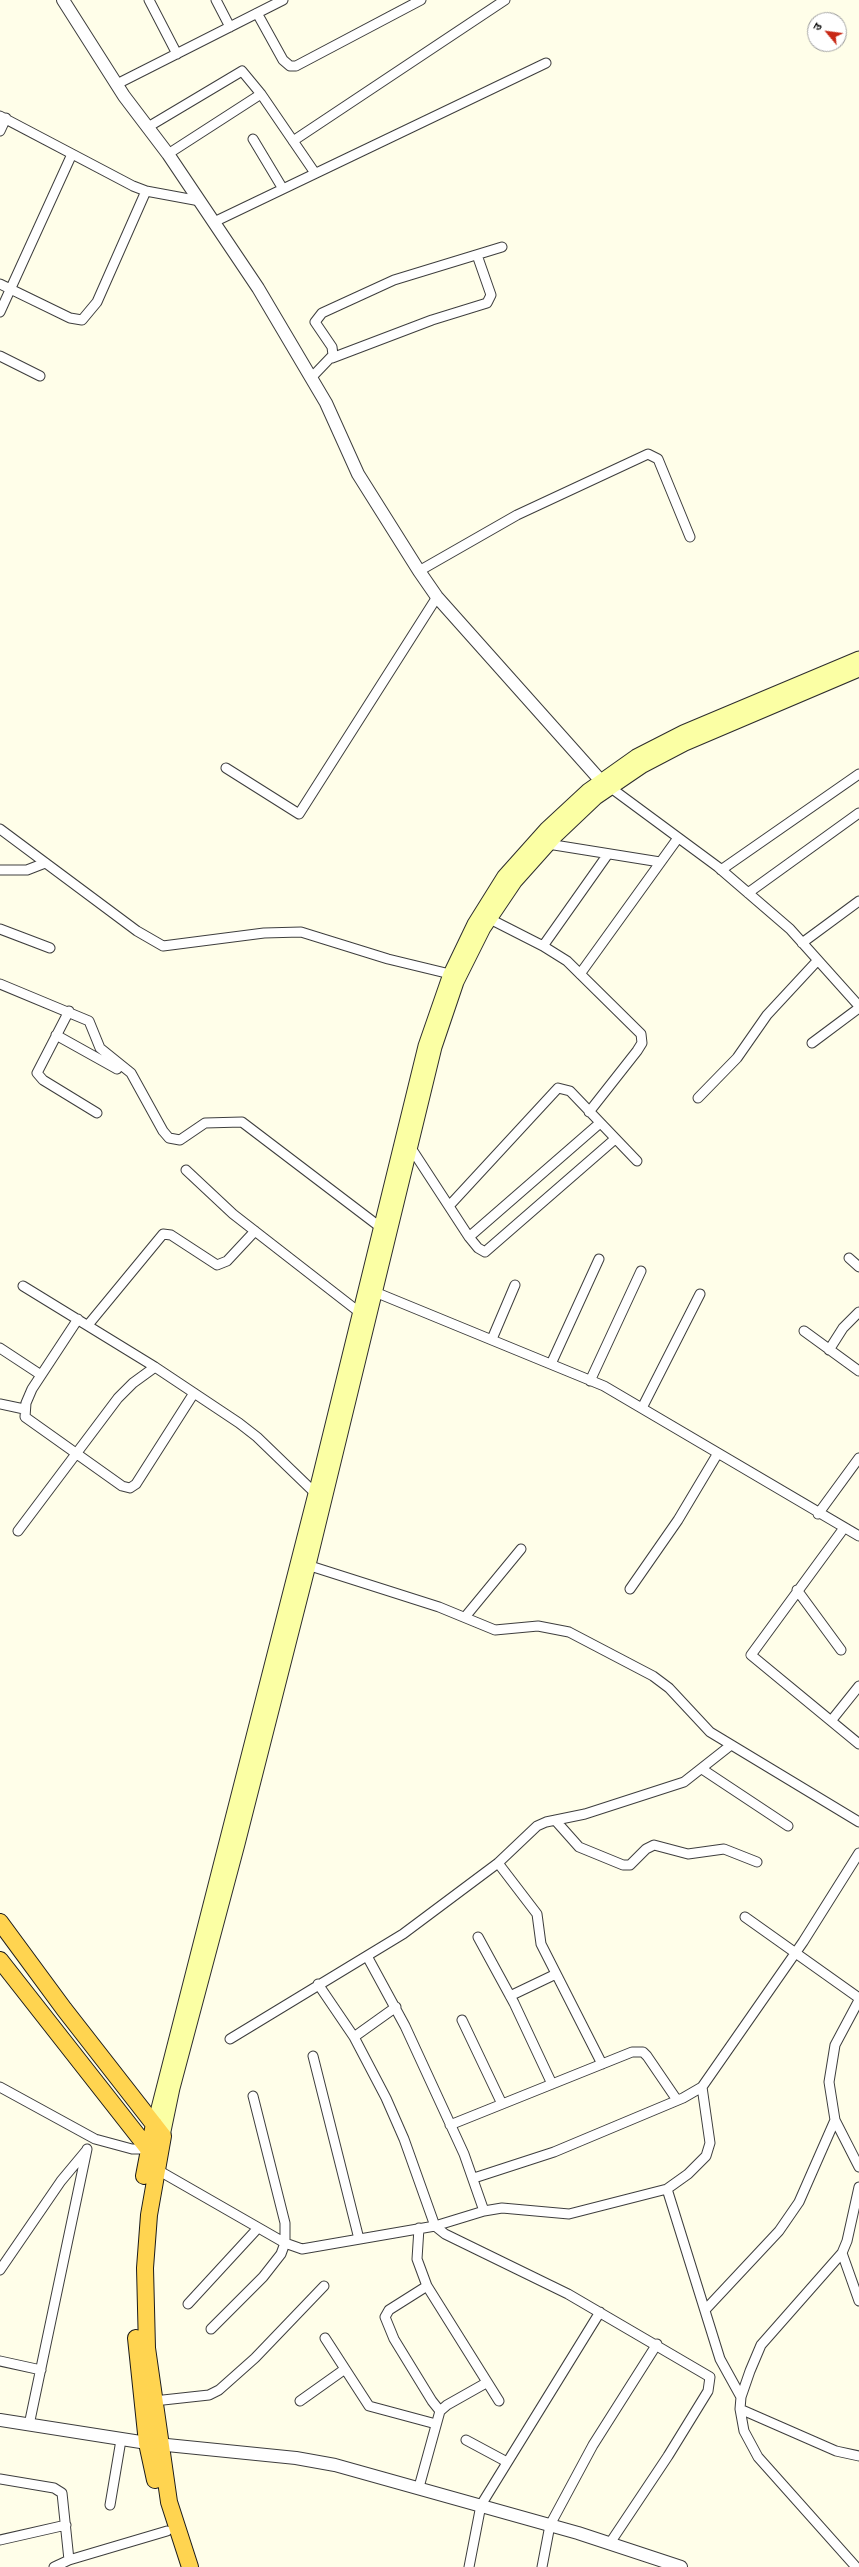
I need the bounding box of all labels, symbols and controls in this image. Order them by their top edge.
north arrow [807,12,847,52]
text: उ [811,21,824,32]

